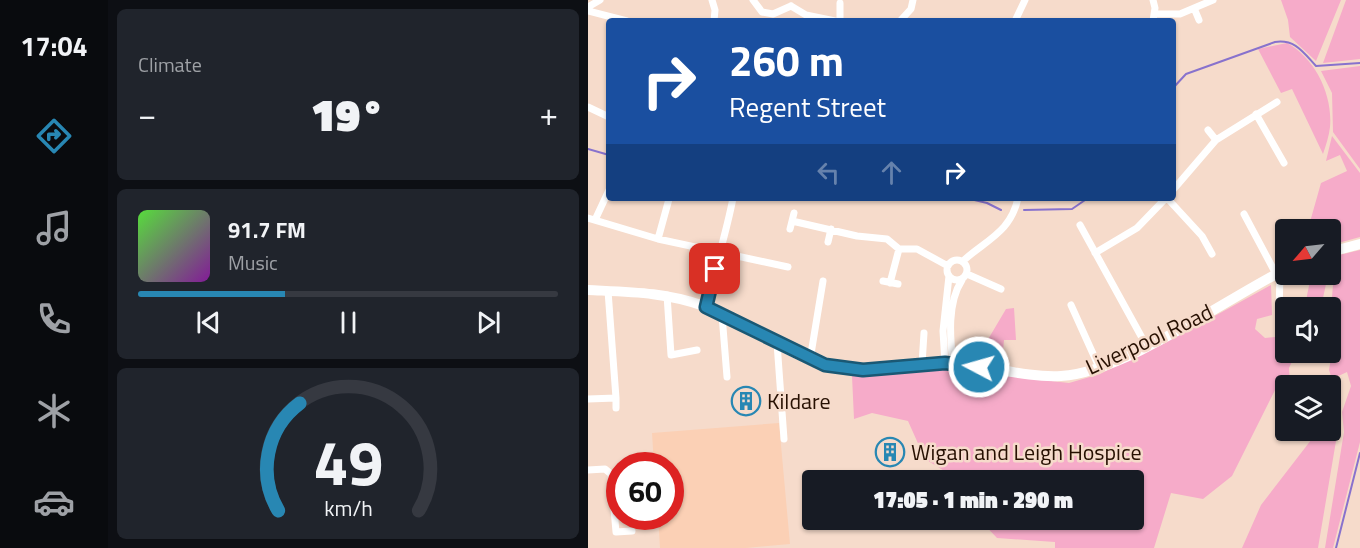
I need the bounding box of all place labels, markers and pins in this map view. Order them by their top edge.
pin [689,243,740,294]
place label: Kildare [767,384,831,418]
building icon: Kildare [730,385,762,417]
place label: Wigan and Leigh Hospice [911,435,1142,469]
building icon: Wigan and Leigh Hospice [874,436,906,468]

